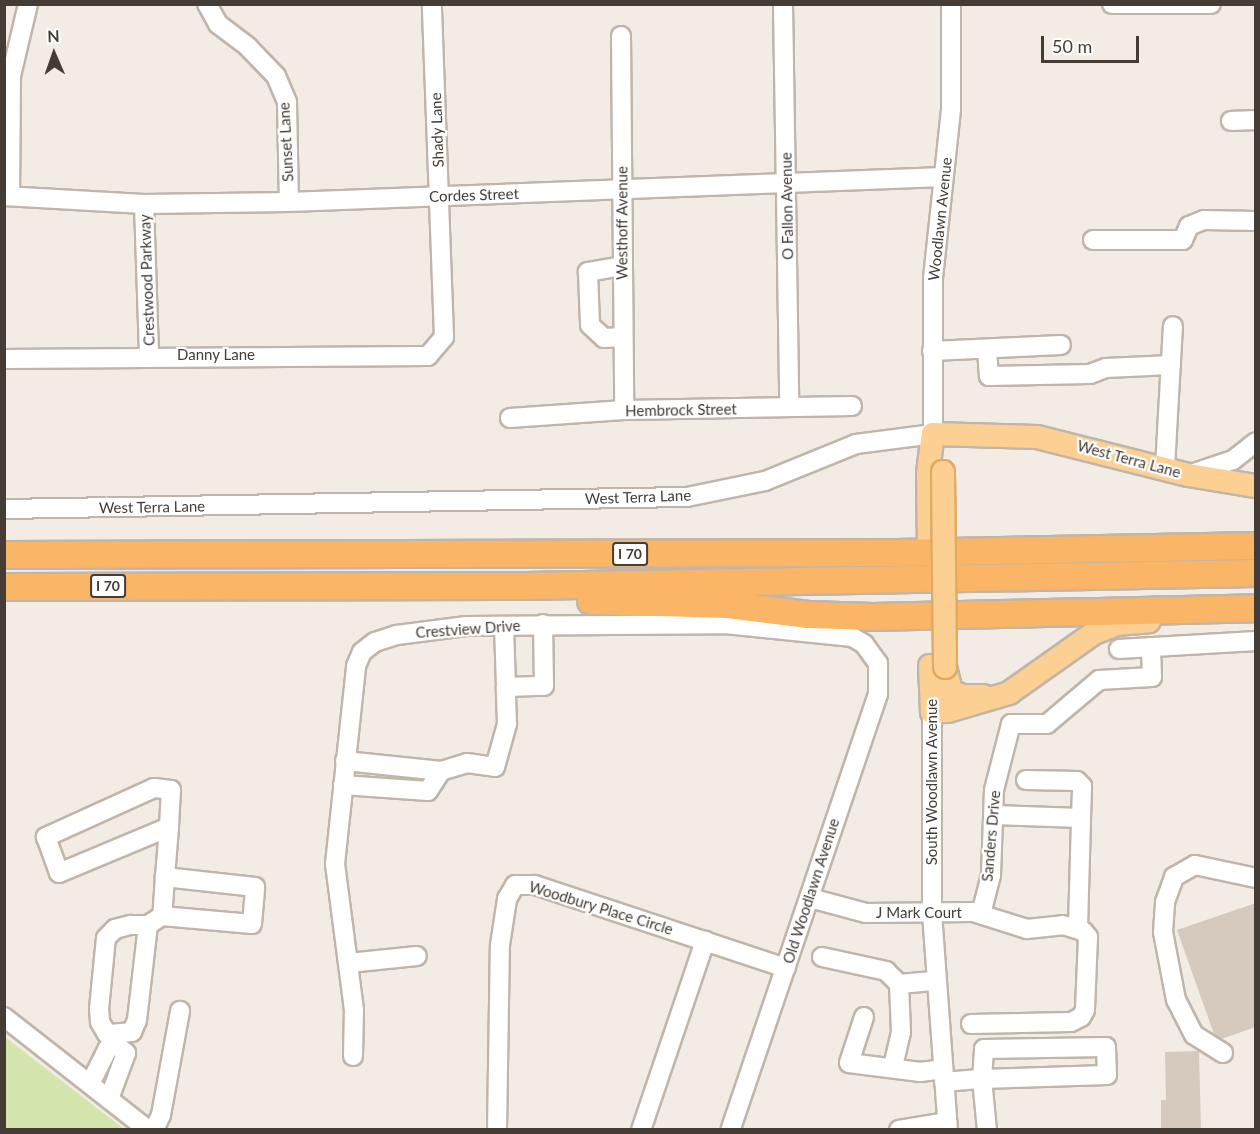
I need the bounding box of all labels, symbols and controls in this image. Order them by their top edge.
north arrow [24,24,84,84]
scale bar [1044,24,1142,62]
text: N [47,26,60,45]
text: 50 m [1052,35,1092,57]
street label: Shady Lane [427,92,447,168]
street label: Sunset Lane [275,102,297,182]
street label: O Fallon Avenue [777,152,797,260]
street label: Woodlawn Avenue [925,156,955,282]
street label: Westhoff Avenue [613,166,631,280]
street label: Cordes Street [429,184,519,206]
street label: Crestwood Parkway [136,214,158,346]
street label: Danny Lane [177,346,255,364]
street label: Hembrock Street [625,400,737,420]
street label: West Terra Lane [1075,436,1183,482]
street label: West Terra Lane [584,486,692,508]
street label: West Terra Lane [98,497,206,517]
road number: I 70 [612,543,648,565]
road number: I 70 [90,575,126,597]
street label: Crestview Drive [415,616,521,642]
street label: South Woodlawn Avenue [923,698,941,866]
street label: Sanders Drive [978,790,1004,882]
street label: Old Woodlawn Avenue [779,816,843,966]
street label: Woodbury Place Circle [527,877,675,939]
street label: J Mark Court [876,904,962,922]

